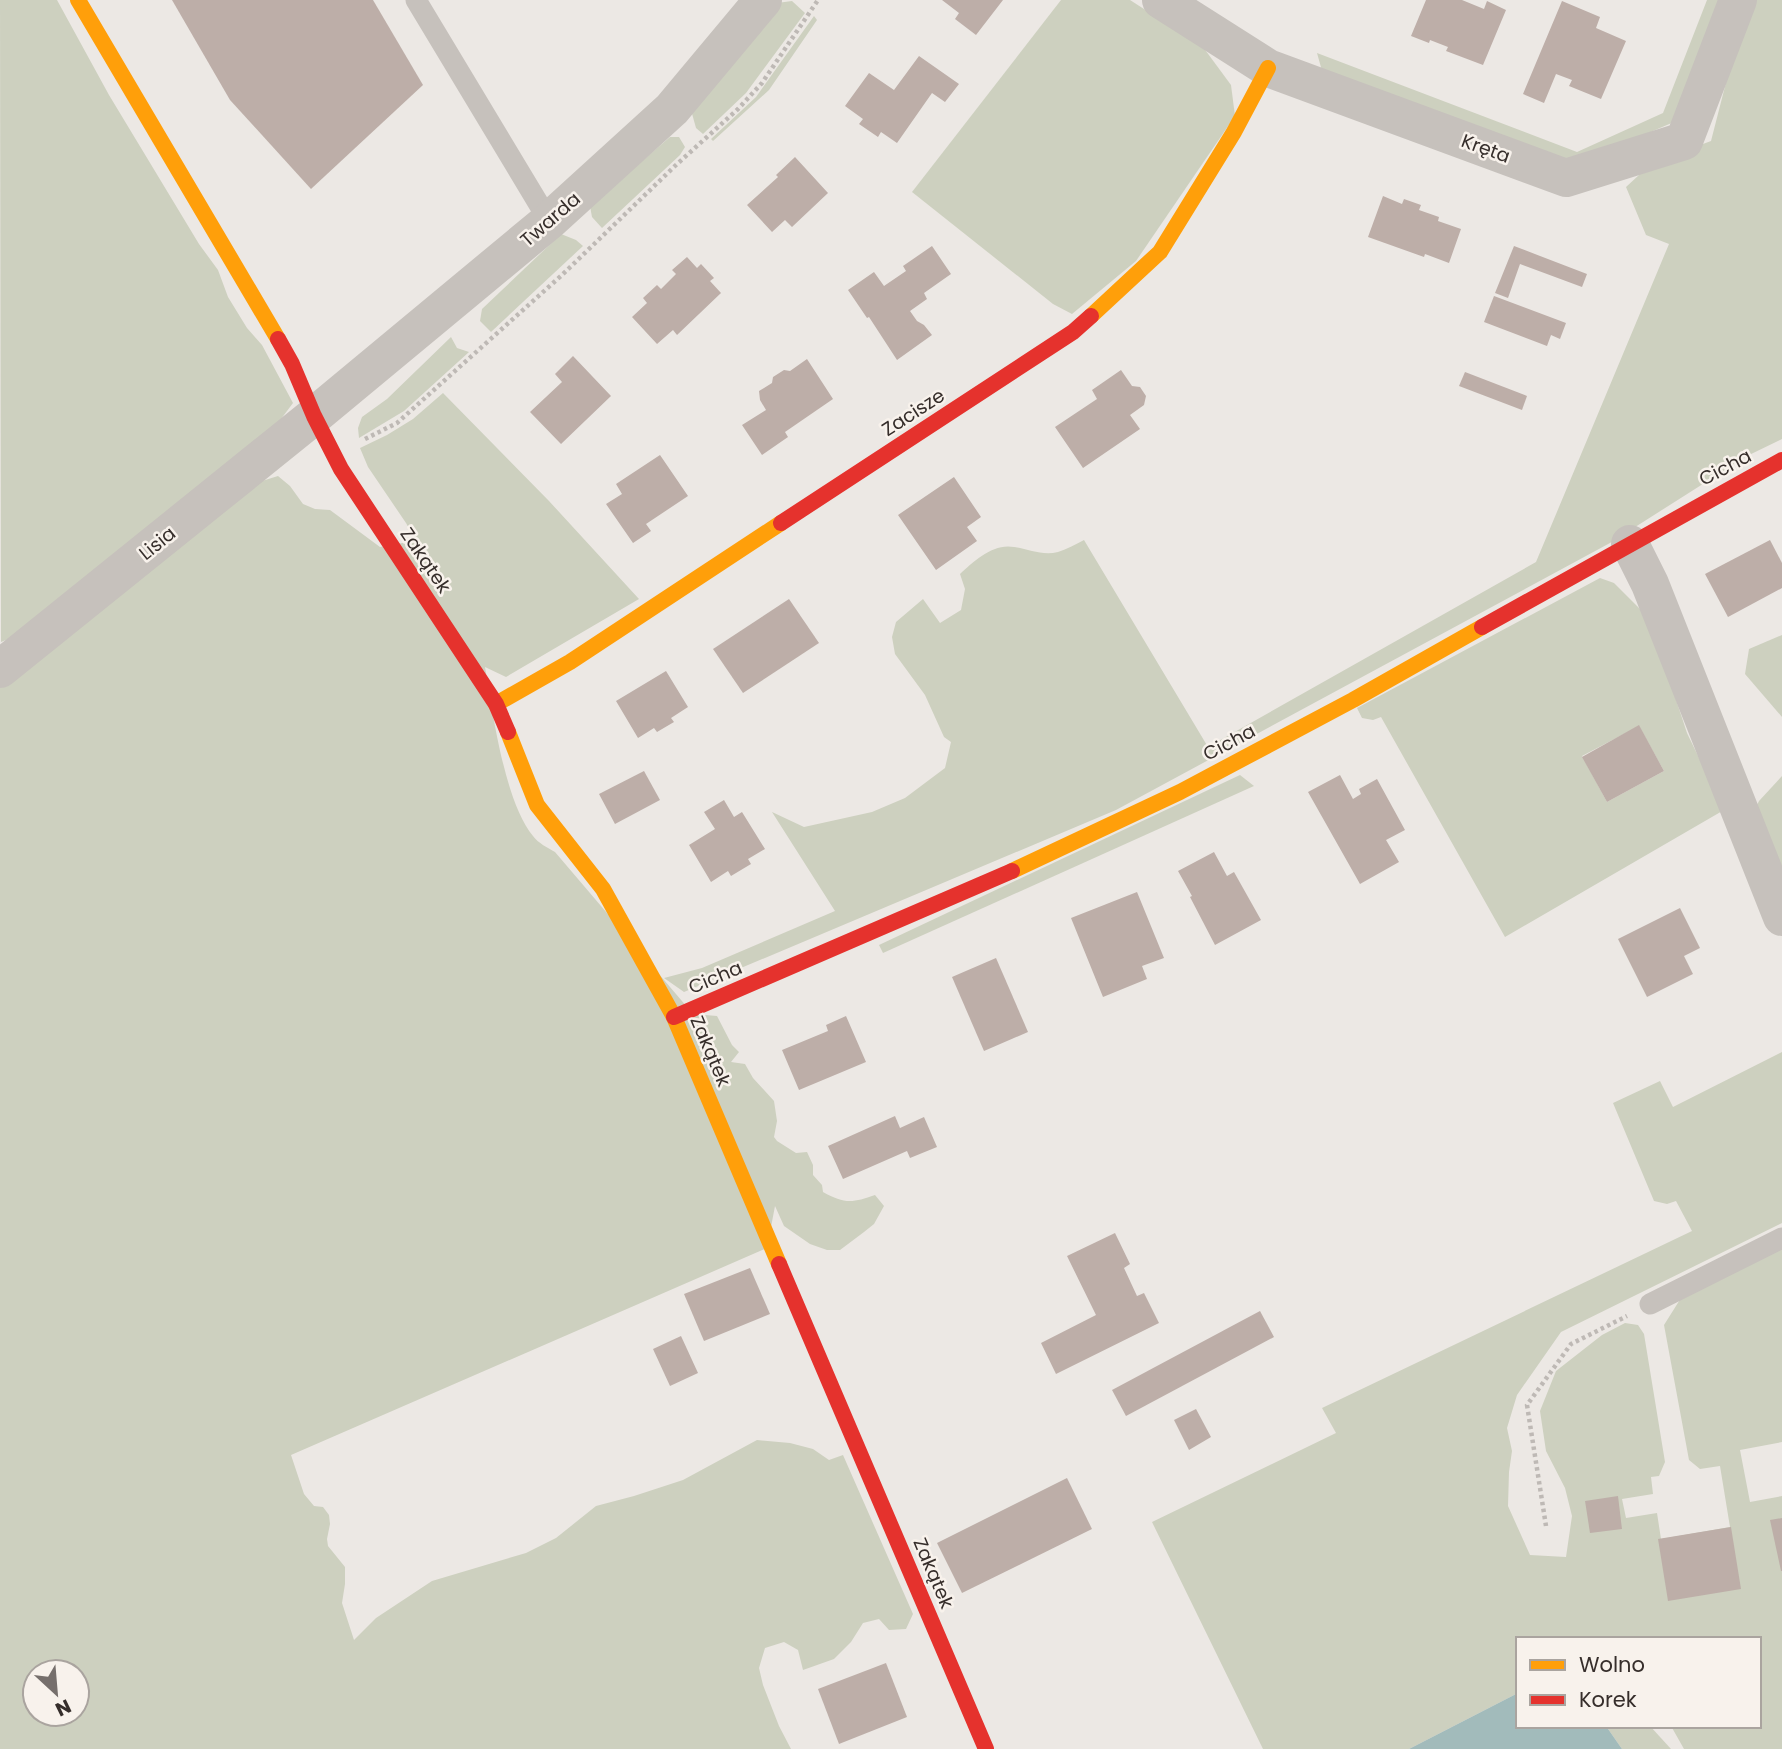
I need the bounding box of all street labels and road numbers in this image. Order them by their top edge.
street label: Kręta [1458,127,1514,170]
street label: Twarda [514,186,586,253]
street label: Zacisze [877,382,950,443]
street label: Cicha [1694,442,1756,492]
street label: Lisia [133,520,181,567]
street label: Zakątek [394,522,458,599]
street label: Cicha [1198,717,1260,767]
street label: Cicha [684,954,746,1001]
street label: Zakątek [684,1012,738,1091]
street label: Zakątek [907,1534,961,1613]

